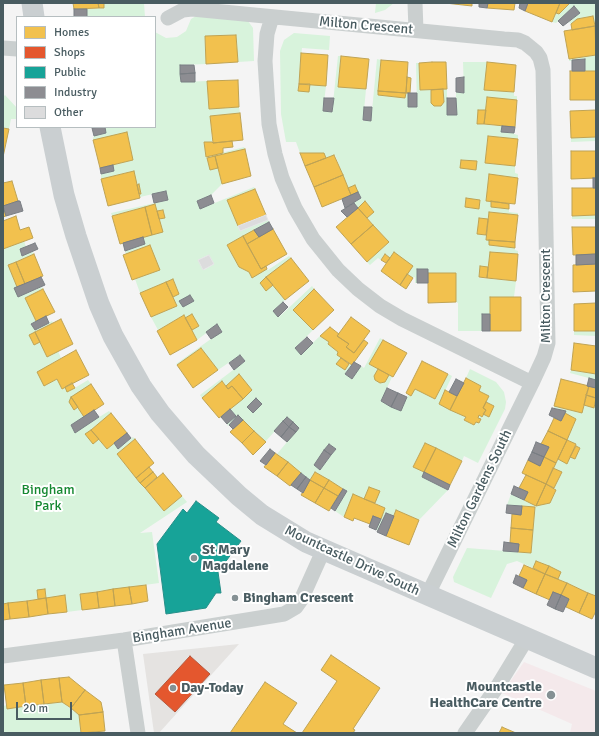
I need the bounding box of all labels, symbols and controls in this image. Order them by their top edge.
street label: Milton Crescent [318,14,414,38]
legend [16,16,156,128]
text: Homes [54,25,89,40]
text: Shops [54,45,85,60]
text: Public [54,65,86,80]
text: Industry [54,85,97,100]
text: Other [54,105,83,120]
street label: Milton Crescent [538,249,554,343]
street label: Milton Gardens South [444,427,516,551]
park label: Bingham Park [21,482,75,514]
street label: Mountcastle Drive South [282,522,422,600]
place label: St Mary Magdalene [202,542,269,574]
marker: St Mary Magdalene [189,553,199,563]
place label: Bingham Crescent [243,590,354,606]
marker: Bingham Crescent [230,593,240,603]
street label: Bingham Avenue [131,615,233,647]
place label: Mountcastle HealthCare Centre [430,679,542,712]
place label: Day-Today [181,680,244,696]
marker: Day-Today [168,683,178,693]
marker: Mountcastle HealthCare Centre [545,689,557,701]
scale bar [18,694,74,720]
text: 20 m [23,701,48,716]

